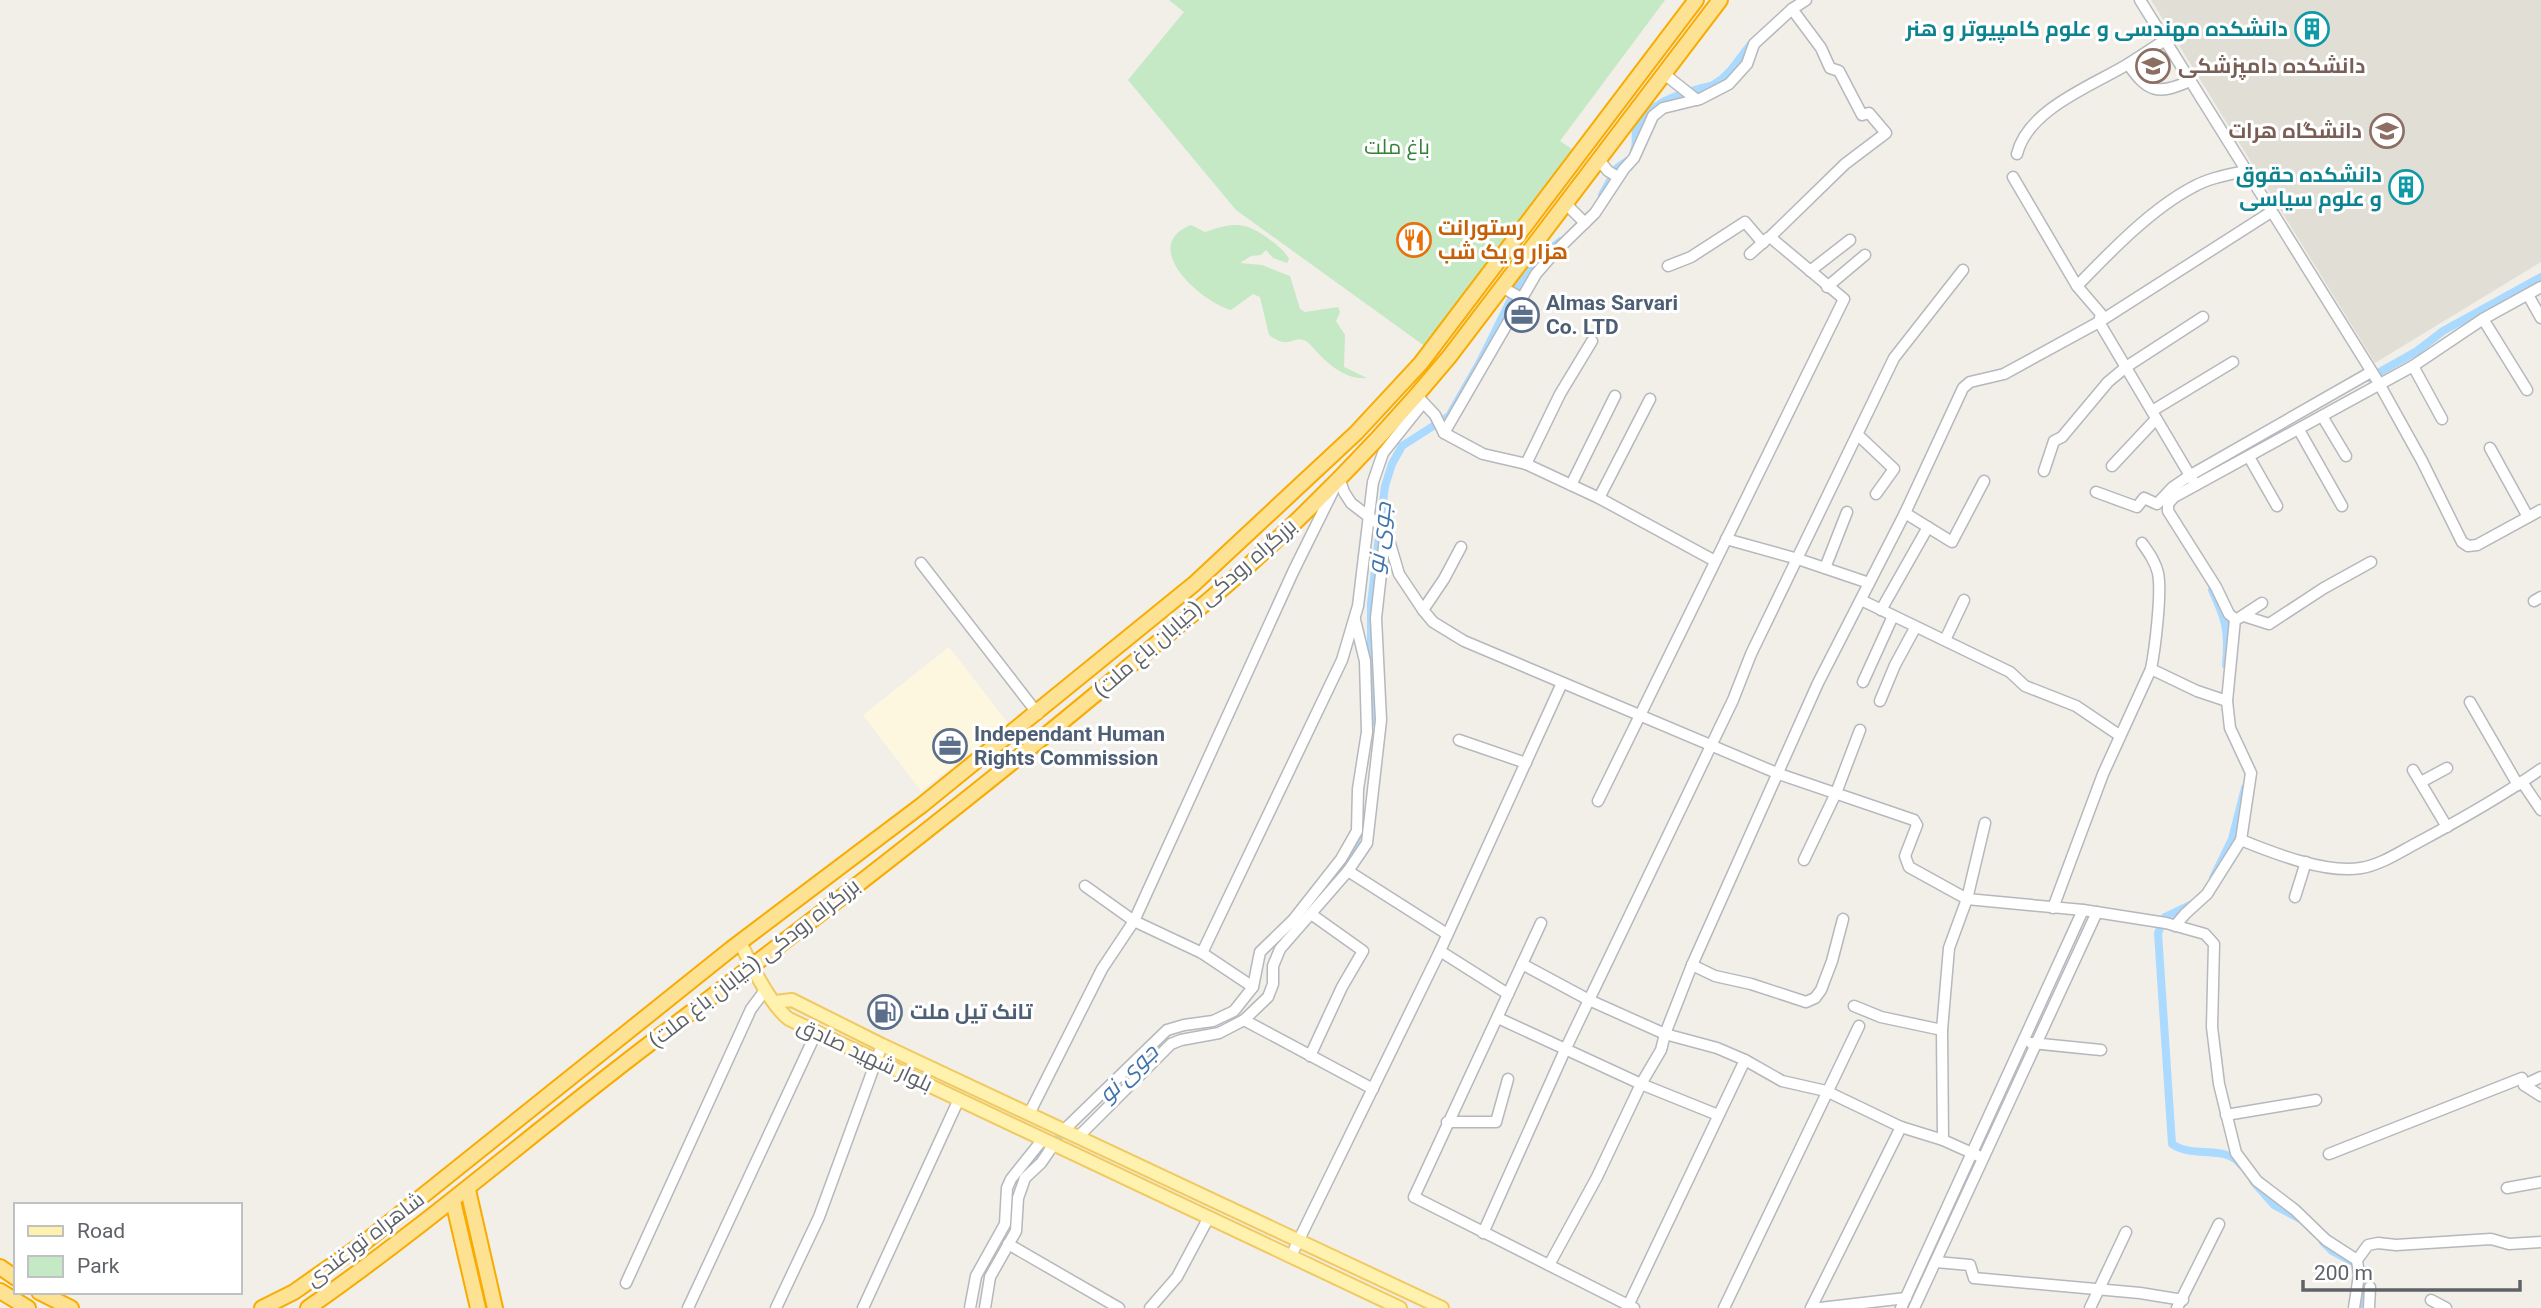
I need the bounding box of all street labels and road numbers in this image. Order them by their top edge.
street label: بزرگراه رودکی (خیابان باغ ملت) [1089,514,1302,704]
street label: بزرگراه رودکی (خیابان باغ ملت) [644,873,865,1054]
street label: بلوار شهید صادق [793,1013,936,1098]
street label: شاهراه تورغندی [301,1187,429,1292]

